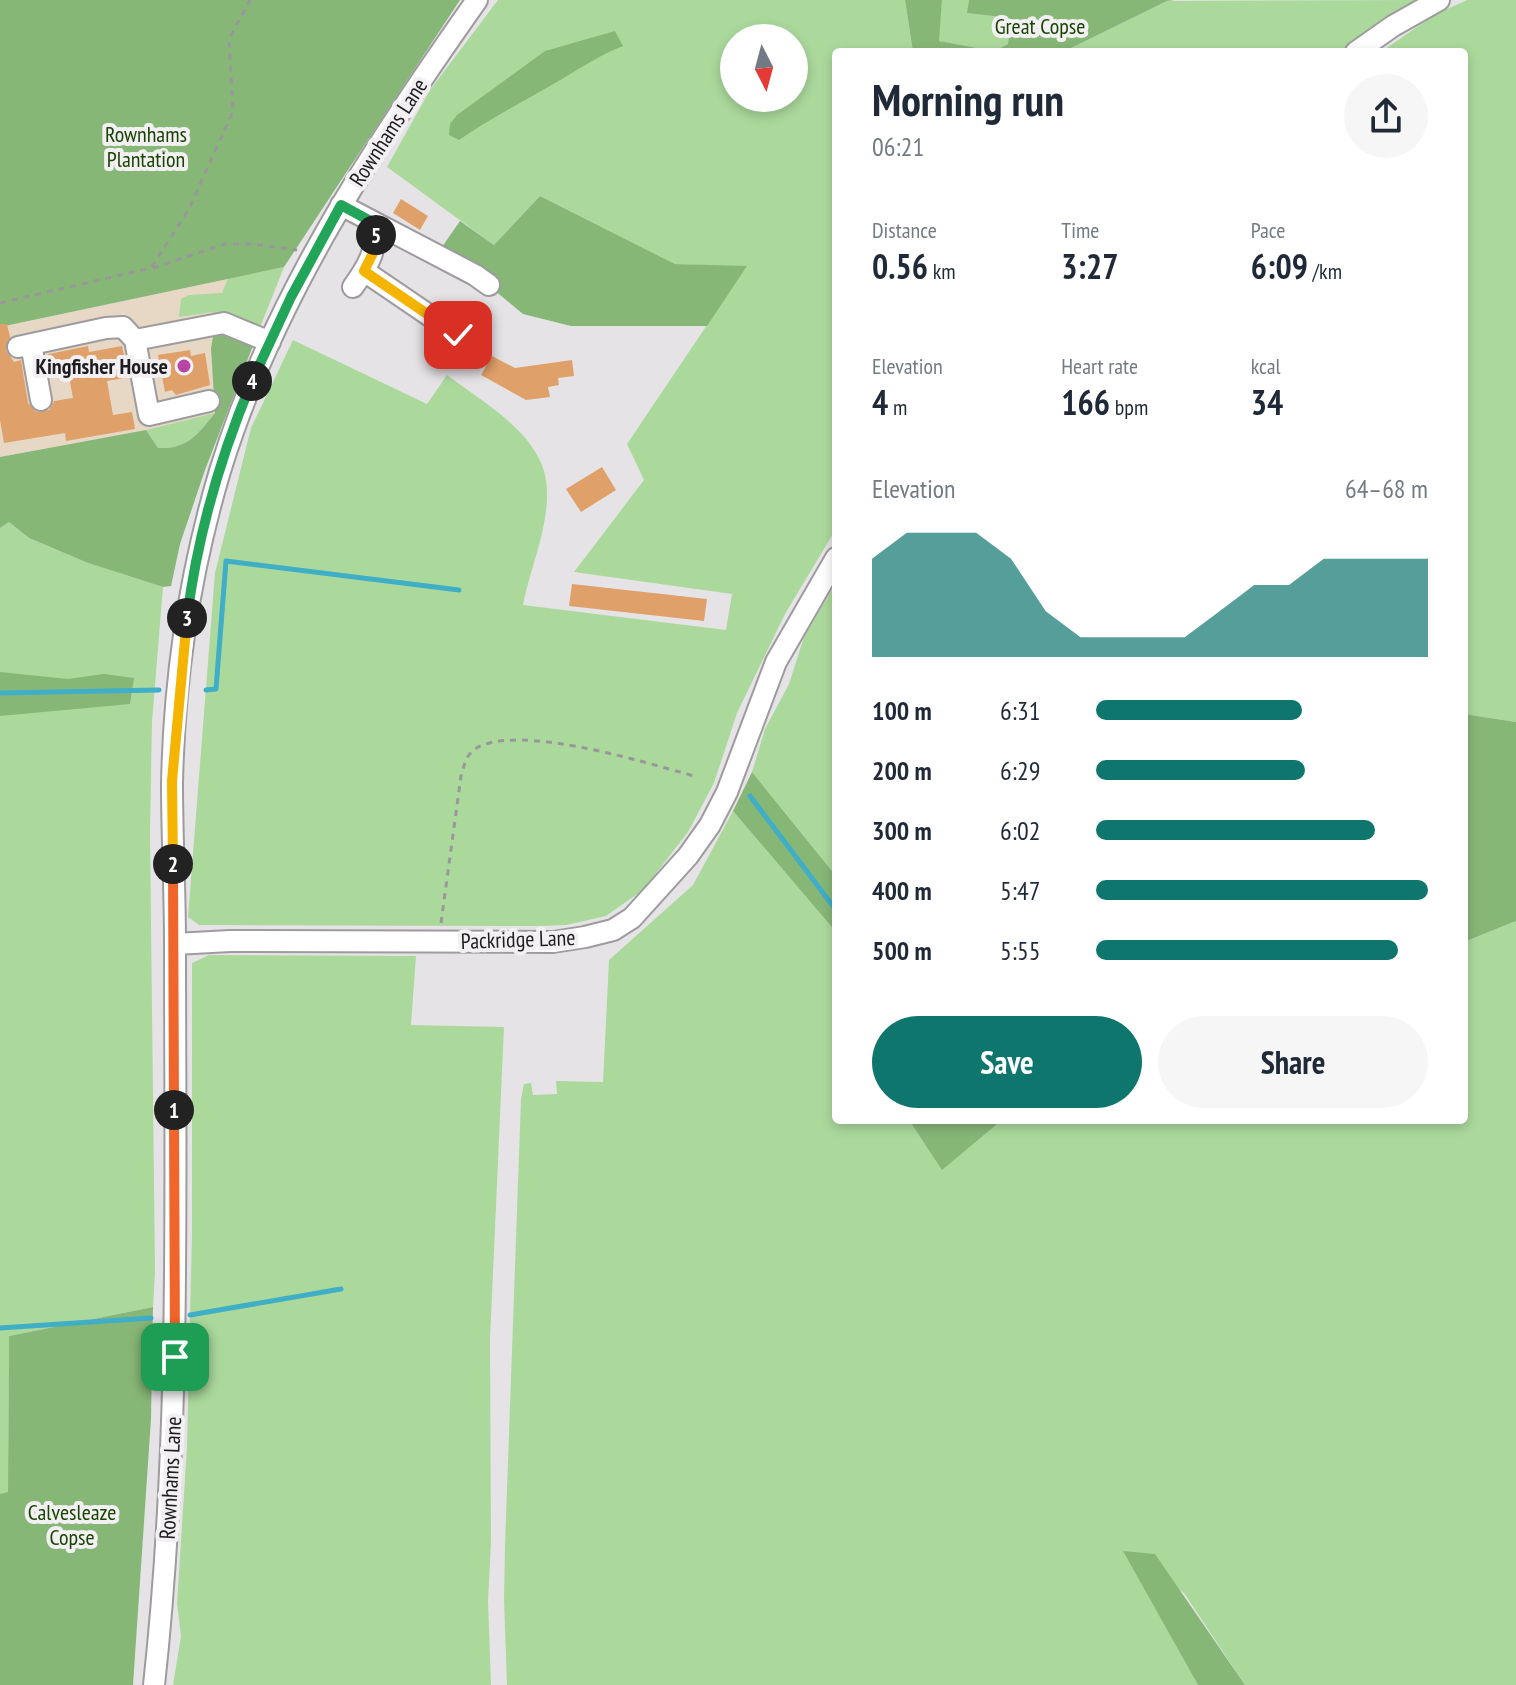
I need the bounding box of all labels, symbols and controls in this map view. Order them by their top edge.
park label: Great Copse [995,12,1085,40]
north arrow [720,24,808,112]
map controls [720,24,808,112]
text: Morning run [872,71,1064,128]
street label: Rownhams Lane [343,73,433,191]
button: share [1344,74,1428,158]
park label: Rownhams Plantation [105,120,187,173]
text: 06:21 [872,130,924,163]
pin: 5 [356,215,396,255]
text: Distance [872,216,937,244]
text: Time [1061,216,1099,244]
text: Pace [1251,216,1285,244]
text: 5 [371,221,381,249]
text: 0.56 [872,244,928,288]
text: 3:27 [1061,244,1119,288]
text: 6:09 [1251,244,1308,288]
text: km [928,257,956,285]
text: /km [1308,257,1342,285]
pin [424,301,492,369]
icon: check [436,313,480,357]
place label: Kingfisher House [35,352,168,380]
text: Elevation [872,352,943,380]
text: Heart rate [1061,352,1138,380]
text: kcal [1251,352,1281,380]
marker: Kingfisher House [175,357,193,375]
pin: 4 [232,361,272,401]
text: 4 [247,367,257,395]
text: 4 [872,380,888,424]
text: 166 [1061,380,1110,424]
text: 34 [1251,380,1283,424]
text: m [888,393,907,421]
text: bpm [1110,393,1148,421]
text: Elevation [872,472,955,505]
text: 64–68 m [1345,472,1428,505]
pin: 3 [167,598,207,638]
text: 3 [182,604,192,632]
text: 100 m [872,694,932,727]
text: 6:31 [1000,694,1040,727]
text: 200 m [872,754,932,787]
text: 6:29 [1000,754,1040,787]
text: 300 m [872,814,932,847]
text: 6:02 [1000,814,1040,847]
pin: 2 [153,844,193,884]
text: 2 [168,850,178,878]
text: 400 m [872,874,932,907]
text: 5:47 [1000,874,1040,907]
street label: Packridge Lane [460,923,576,955]
text: 500 m [872,934,932,967]
text: 5:55 [1000,934,1040,967]
button: Save [872,1016,1142,1108]
button: Share [1158,1016,1428,1108]
pin: 1 [154,1090,194,1130]
text: 1 [169,1096,179,1124]
pin [141,1323,209,1391]
icon: arrive [153,1335,197,1379]
street label: Rownhams Lane [153,1416,187,1540]
park label: Calvesleaze Copse [28,1498,116,1551]

